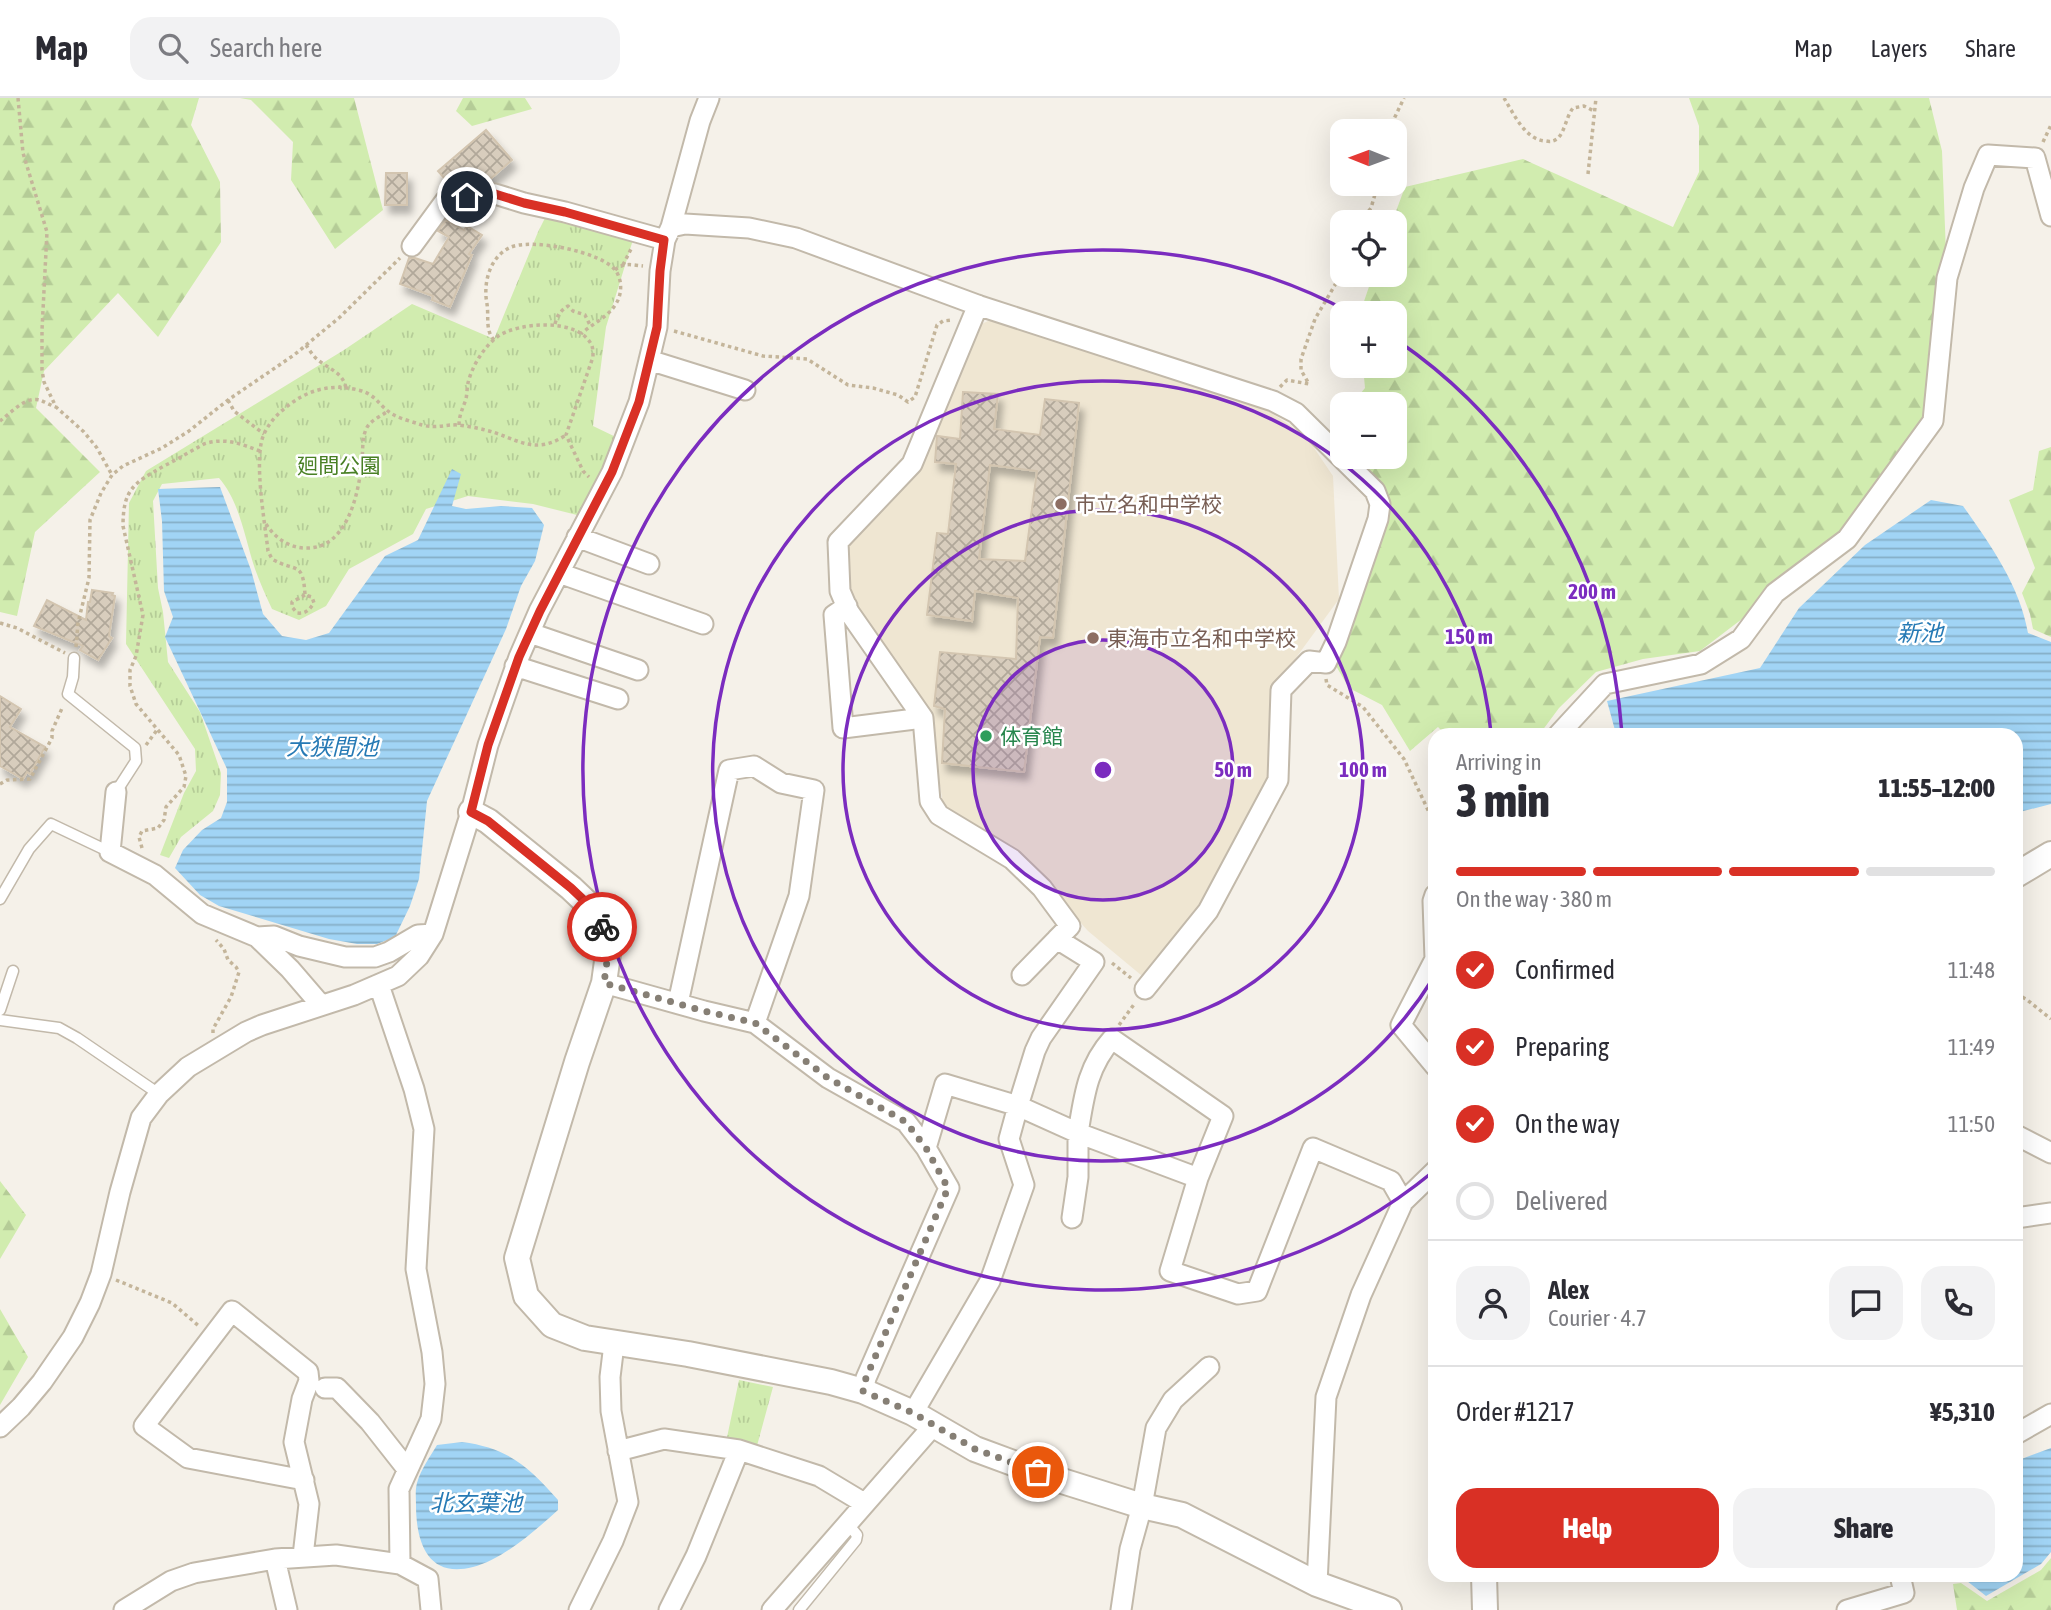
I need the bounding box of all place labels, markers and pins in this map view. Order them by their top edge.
pin [437,167,497,227]
place label: 市立名和中学校 [1075,492,1222,516]
marker: 市立名和中学校 [1053,496,1069,512]
place label: 東海市立名和中学校 [1107,626,1296,650]
marker: 東海市立名和中学校 [1085,630,1101,646]
place label: 体育館 [1000,724,1063,748]
marker: 体育館 [978,728,994,744]
centre of rings [1091,758,1115,782]
pin [1008,1442,1068,1502]

